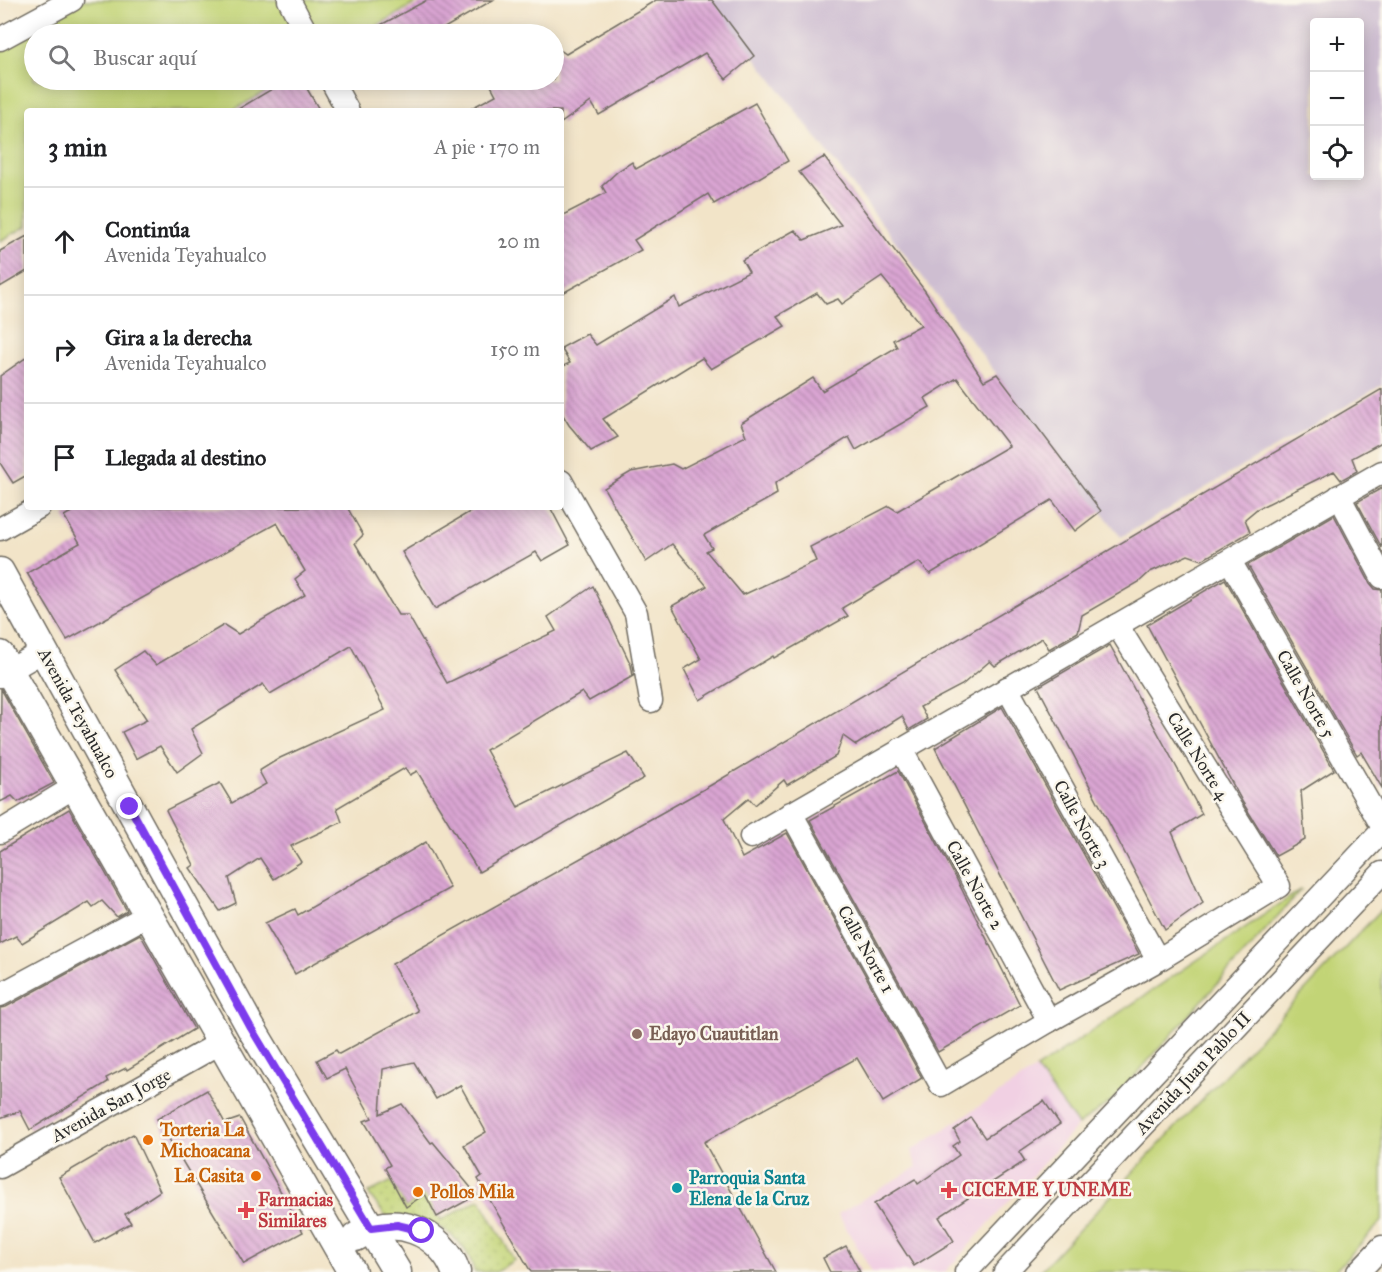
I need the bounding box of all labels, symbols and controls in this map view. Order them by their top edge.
map controls [1310,18,1364,180]
button: + [1310,18,1364,72]
search box [24,24,564,90]
icon: search [45,41,78,74]
text: Buscar aquí [93,44,196,71]
button: − [1310,72,1364,126]
button: locate [1310,126,1364,180]
text: 3 min [48,131,107,163]
text: A pie · 170 m [434,135,540,159]
text: Continúa [105,216,190,243]
icon: ahead [48,225,81,258]
text: 20 m [497,229,540,253]
text: Avenida Teyahualco [105,243,267,267]
text: Gira a la derecha [105,324,252,351]
icon: right [48,333,81,366]
text: 150 m [490,337,540,361]
text: Avenida Teyahualco [105,351,267,375]
icon: arrive [48,441,81,474]
text: Llegada al destino [105,444,266,471]
street label: Avenida Teyahualco [33,643,123,782]
street label: Calle Norte 5 [1272,646,1340,742]
street label: Calle Norte 4 [1162,708,1234,805]
street label: Calle Norte 3 [1049,776,1115,872]
route end [116,793,142,819]
street label: Calle Norte 2 [942,837,1009,933]
street label: Calle Norte 1 [833,901,899,997]
street label: Avenida Juan Pablo II [1130,1007,1256,1140]
place label: Edayo Cuautitlan [649,1023,779,1046]
marker: Edayo Cuautitlan [630,1027,644,1041]
street label: Avenida San Jorge [47,1063,175,1148]
place label: Torteria La Michoacana [159,1119,251,1162]
marker: Torteria La Michoacana [141,1133,155,1147]
place label: La Casita [174,1165,244,1187]
place label: Parroquia Santa Elena de la Cruz [689,1167,810,1210]
marker: La Casita [249,1169,263,1183]
place label: CICEME Y UNEME [962,1179,1131,1201]
place label: Pollos Mila [430,1181,515,1203]
marker: Parroquia Santa Elena de la Cruz [670,1181,684,1195]
marker: CICEME Y UNEME [940,1181,958,1199]
marker: Pollos Mila [411,1185,425,1199]
place label: Farmacias Similares [258,1189,334,1232]
marker: Farmacias Similares [239,1203,253,1217]
route start [408,1217,434,1243]

